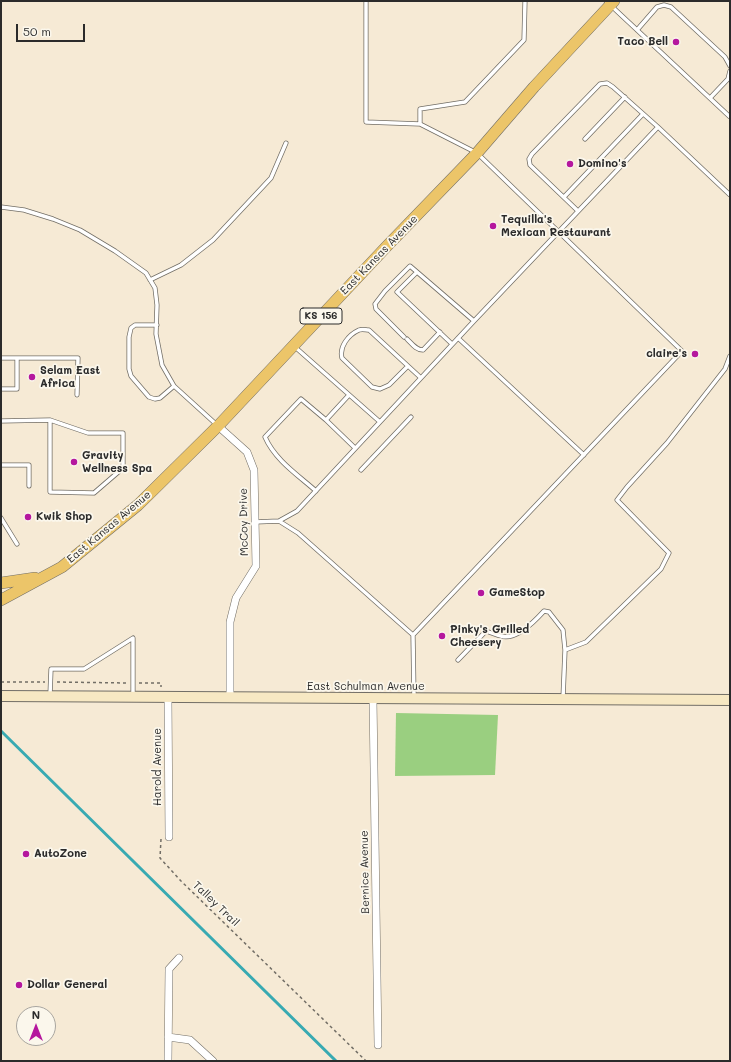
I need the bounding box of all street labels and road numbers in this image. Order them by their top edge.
street label: East Kansas Avenue [338,212,420,298]
road number: KS 156 [300,308,342,324]
street label: East Kansas Avenue [64,488,154,566]
street label: McCoy Drive [237,488,251,556]
street label: East Schulman Avenue [307,680,425,694]
street label: Harold Avenue [151,728,165,806]
street label: Bernice Avenue [358,830,372,914]
street label: Talley Trail [190,879,242,929]

